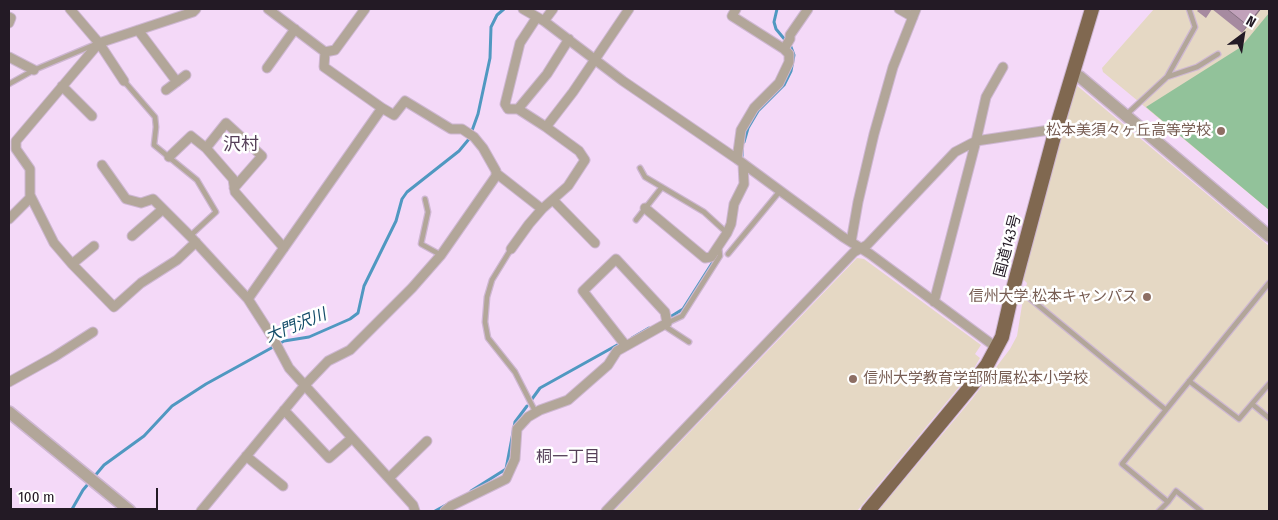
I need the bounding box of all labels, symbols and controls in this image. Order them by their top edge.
north arrow [1218,10,1268,60]
text: N [1243,12,1259,31]
place label: 松本美須々ヶ丘高等学校 [1046,122,1211,140]
marker: 松本美須々ヶ丘高等学校 [1215,125,1227,137]
district label: 沢村 [223,134,259,156]
street label: 国道143号 [991,212,1025,280]
place label: 信州大学 松本キャンパス [968,288,1137,306]
marker: 信州大学 松本キャンパス [1141,291,1153,303]
water label: 大門沢川 [263,305,329,347]
place label: 信州大学教育学部附属松本小学校 [863,370,1088,388]
marker: 信州大学教育学部附属松本小学校 [847,373,859,385]
district label: 桐一丁目 [536,448,600,468]
scale bar [12,478,160,510]
text: 100 m [18,488,55,506]

